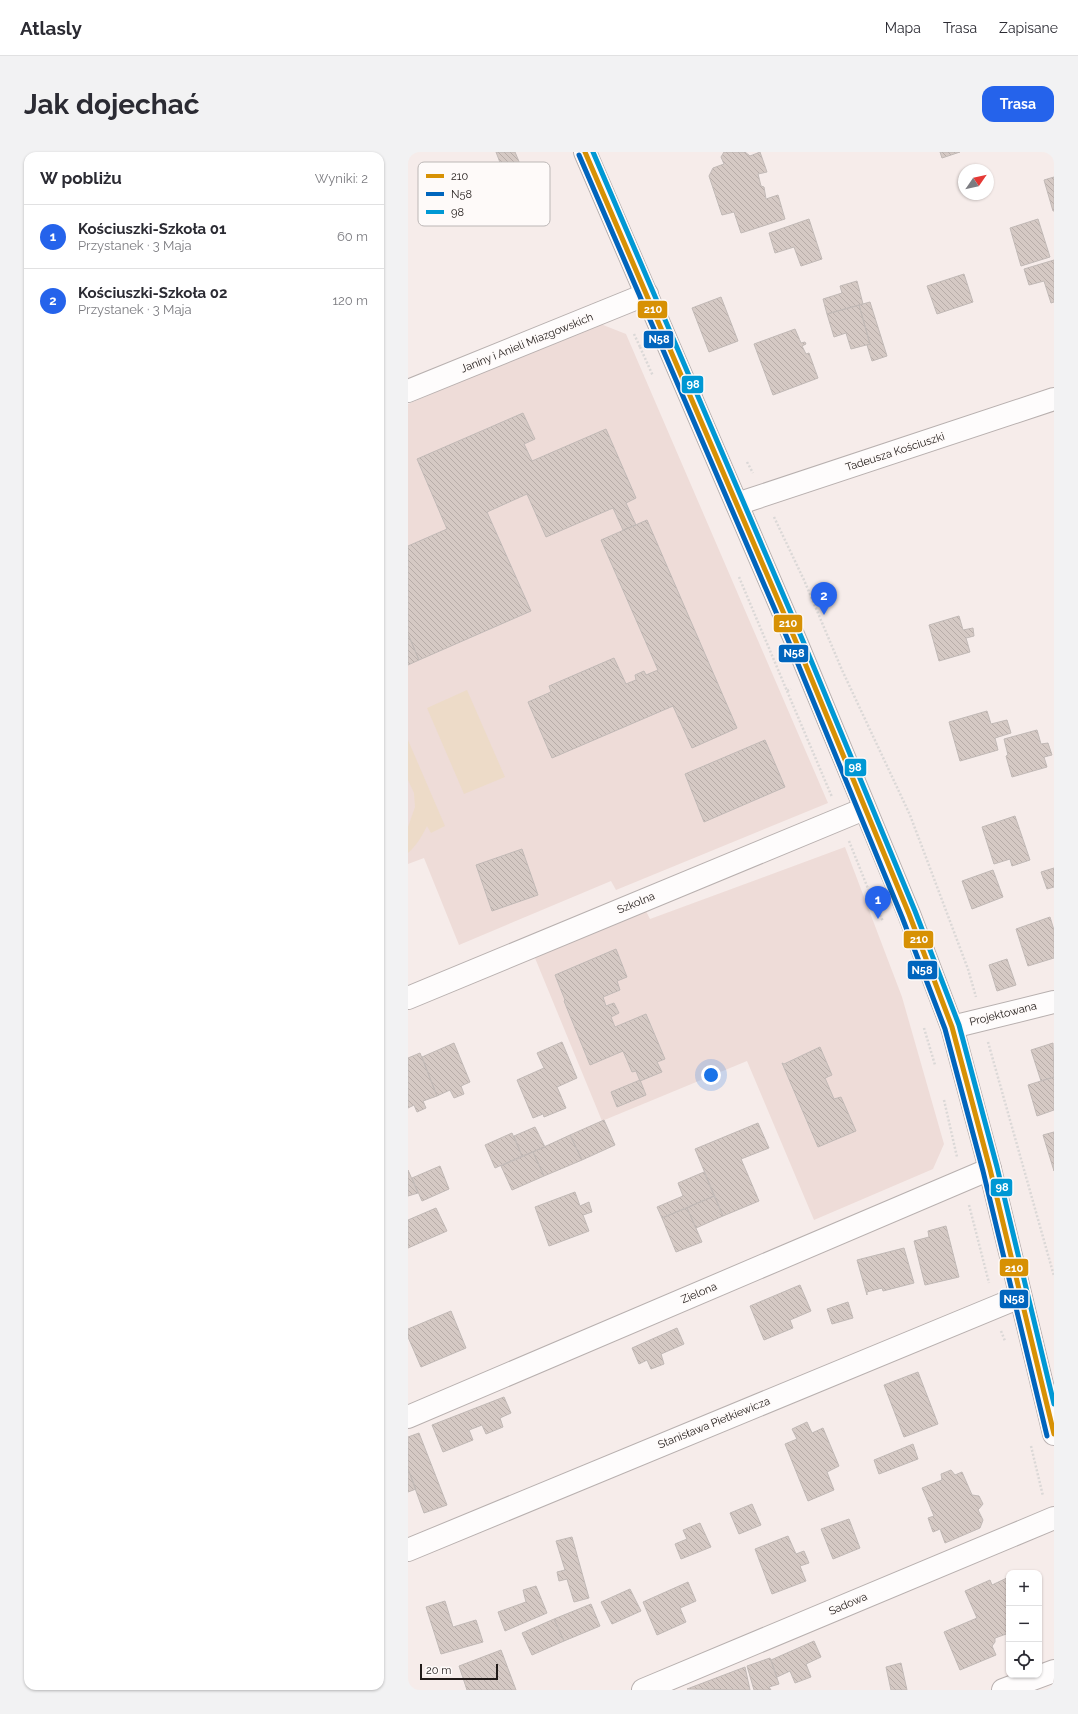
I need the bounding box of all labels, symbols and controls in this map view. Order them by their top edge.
text: Atlasly [20,17,82,39]
text: Mapa [885,20,921,36]
text: Trasa [943,20,977,36]
text: Zapisane [999,20,1058,36]
button: Trasa [982,86,1054,122]
text: Jak dojechać [24,88,200,121]
legend [418,162,550,226]
north arrow [958,164,994,200]
text: W pobliżu [40,168,122,188]
text: 210 [451,170,468,183]
text: Wyniki: 2 [315,171,368,186]
text: N58 [451,188,472,201]
text: 98 [451,206,464,219]
text: Kościuszki-Szkoła 01 [78,220,226,238]
text: 1 [50,229,56,244]
text: 60 m [337,229,368,244]
text: Przystanek · 3 Maja [78,238,192,253]
text: Kościuszki-Szkoła 02 [78,284,227,302]
text: 2 [49,293,57,308]
text: 120 m [332,293,368,308]
line badge: 210 [637,300,668,319]
text: Przystanek · 3 Maja [78,302,192,317]
text: 210 [644,303,662,316]
street label: Janiny i Anieli Miazgowskich [459,310,595,376]
line badge: N58 [643,330,674,349]
text: N58 [648,333,670,346]
line badge: 98 [681,375,704,394]
text: 98 [686,378,700,391]
street label: Tadeusza Kościuszki [844,430,946,474]
pin: 2 [811,582,837,615]
line badge: 210 [773,614,803,633]
text: 210 [779,617,797,630]
line badge: N58 [778,644,809,663]
text: N58 [783,647,805,660]
line badge: 98 [844,758,867,777]
text: 98 [848,761,862,774]
pin: 1 [865,886,891,919]
street label: Szkolna [615,890,657,916]
line badge: 210 [903,930,934,949]
text: 210 [910,933,928,946]
line badge: N58 [907,960,938,980]
text: N58 [911,964,933,977]
street label: Projektowana [968,999,1038,1029]
your location [701,1065,721,1085]
line badge: 98 [990,1178,1013,1197]
text: 98 [995,1181,1009,1194]
line badge: 210 [999,1258,1029,1277]
text: 210 [1005,1262,1023,1275]
street label: Zielona [679,1280,719,1306]
line badge: N58 [999,1289,1029,1309]
text: N58 [1003,1293,1025,1306]
street label: Stanisława Pietkiewicza [656,1395,772,1451]
map controls [1006,1570,1042,1678]
button: + [1006,1570,1042,1606]
street label: Sadowa [827,1590,869,1618]
button: − [1006,1606,1042,1642]
button: locate [1006,1642,1042,1678]
scale bar [420,1662,498,1681]
text: 20 m [426,1664,451,1677]

